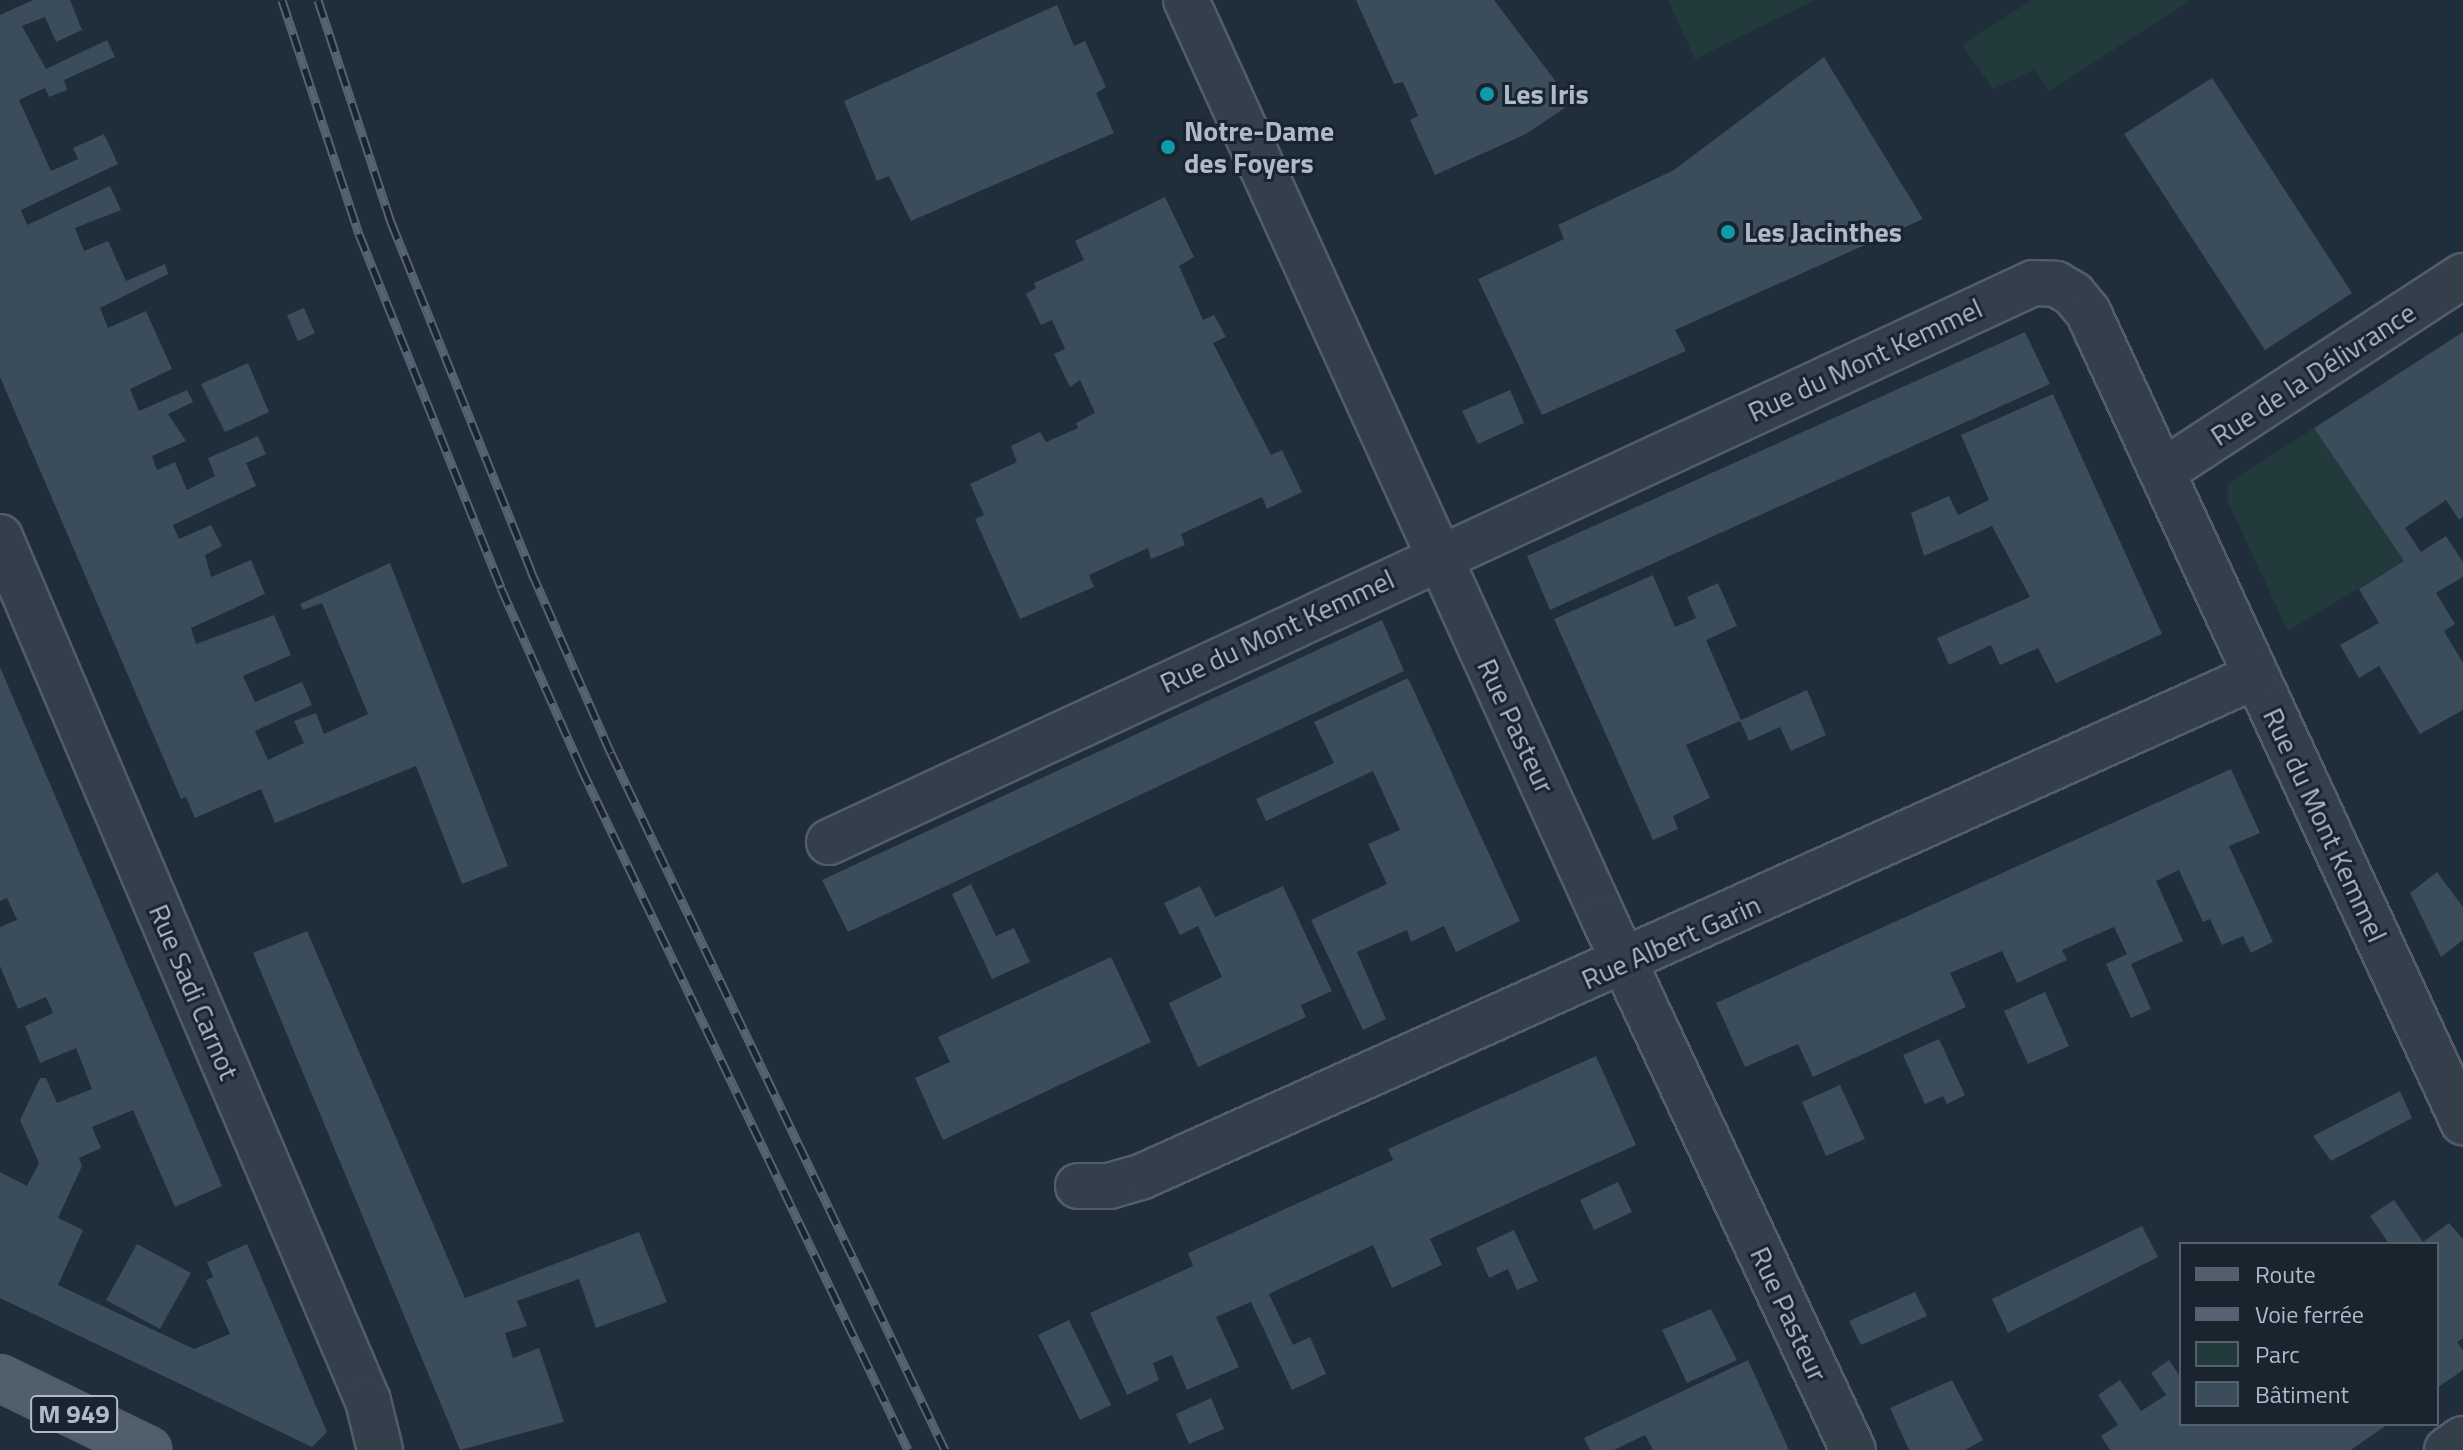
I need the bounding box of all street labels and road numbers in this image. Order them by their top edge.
street label: Rue du Mont Kemmel [1743,291,1987,429]
street label: Rue de la Délivrance [2204,295,2422,453]
street label: Rue du Mont Kemmel [1155,562,1399,700]
street label: Rue Pasteur [1470,653,1562,799]
street label: Rue du Mont Kemmel [2256,703,2394,947]
street label: Rue Albert Garin [1576,888,1766,996]
street label: Rue Sadi Carnot [142,899,246,1085]
street label: Rue Pasteur [1743,1241,1835,1387]
road number: M 949 [30,1392,118,1436]

